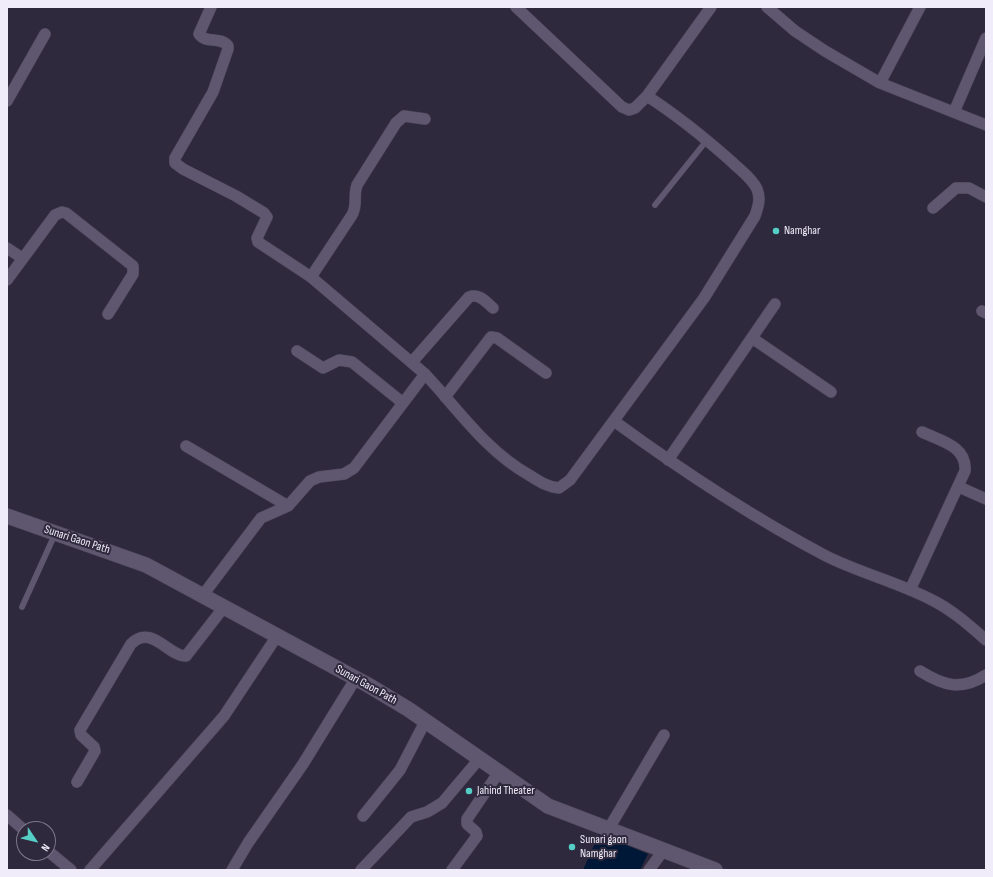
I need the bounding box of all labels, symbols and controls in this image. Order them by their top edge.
place label: Namghar [784,224,820,238]
marker: Namghar [771,226,781,236]
street label: Sunari Gaon Path [42,523,112,557]
street label: Sunari Gaon Path [333,662,399,708]
place label: Jahind Theater [477,784,535,798]
marker: Jahind Theater [464,786,474,796]
north arrow [16,821,56,861]
place label: Sunari gaon Namghar [580,833,627,861]
text: N [38,841,52,854]
marker: Sunari gaon Namghar [567,842,577,852]

